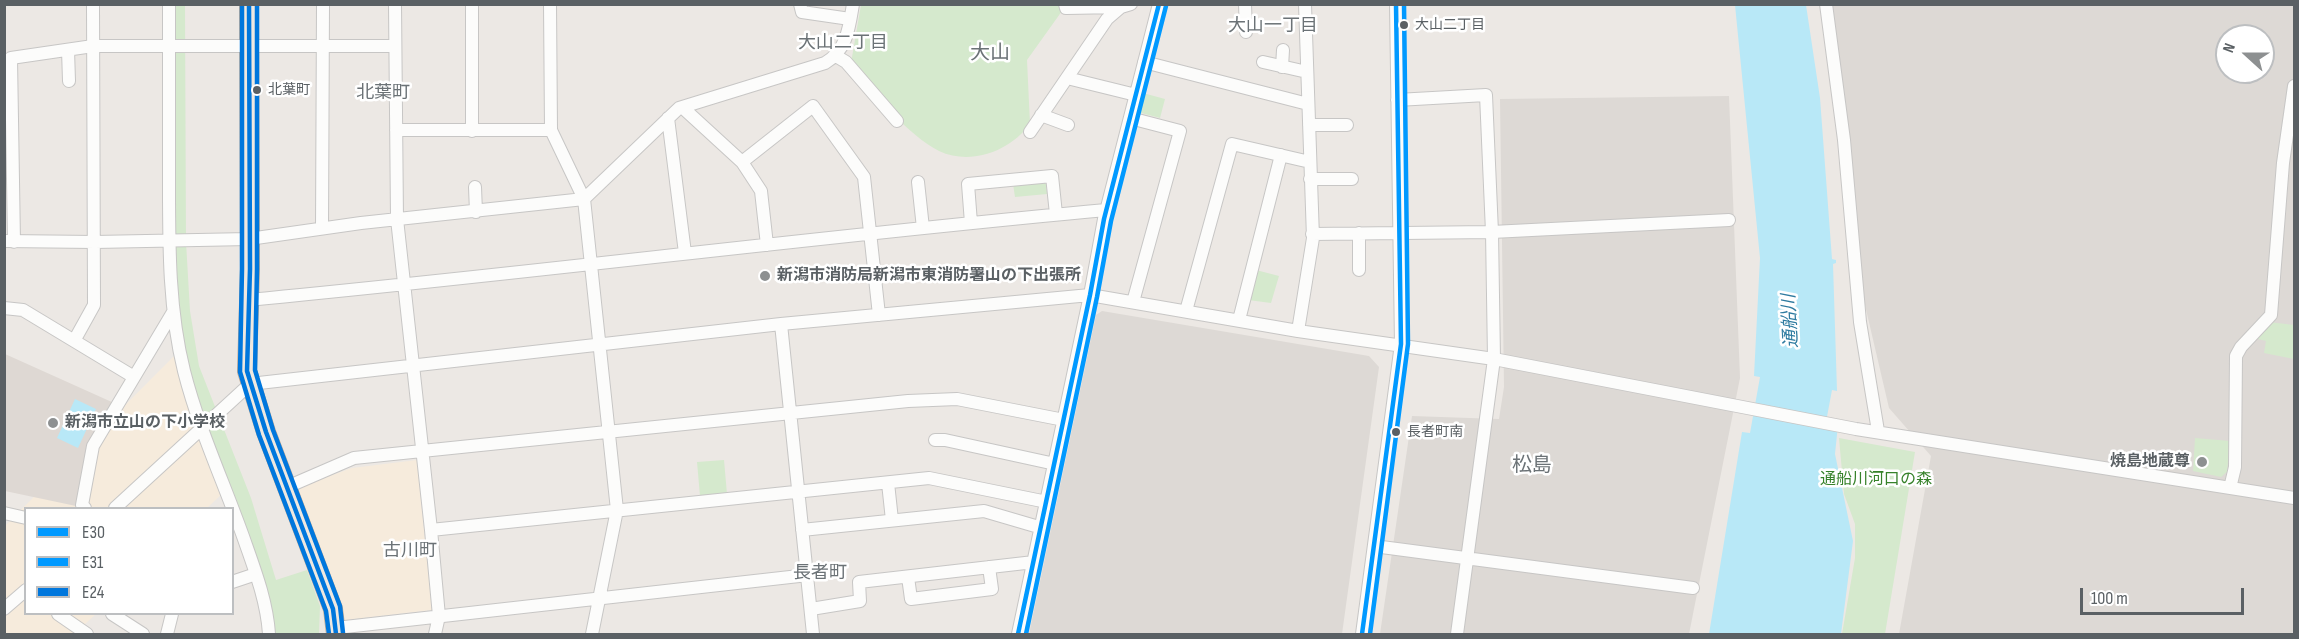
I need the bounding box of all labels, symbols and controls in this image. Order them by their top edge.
district label: 大山一丁目 [1228,15,1318,37]
place label: 大山二丁目 [1415,17,1485,33]
marker: 大山二丁目 [1398,19,1410,31]
north arrow [2215,24,2275,84]
district label: 大山二丁目 [798,32,888,54]
text: N [2219,41,2240,55]
district label: 大山 [970,42,1010,66]
place label: 北葉町 [268,82,310,98]
district label: 北葉町 [356,82,410,104]
marker: 北葉町 [251,84,263,96]
place label: 新潟市消防局新潟市東消防署山の下出張所 [777,266,1081,286]
marker: 新潟市消防局新潟市東消防署山の下出張所 [758,269,772,283]
water label: 通船川 [1779,293,1803,349]
place label: 新潟市立山の下小学校 [65,413,225,433]
marker: 新潟市立山の下小学校 [46,416,60,430]
place label: 長者町南 [1407,424,1463,440]
marker: 長者町南 [1390,426,1402,438]
place label: 焼島地蔵尊 [2110,452,2190,472]
district label: 松島 [1512,454,1552,478]
marker: 焼島地蔵尊 [2195,455,2209,469]
park label: 通船川河口の森 [1820,470,1932,490]
legend [24,507,234,615]
text: E30 [82,522,105,543]
district label: 古川町 [383,540,437,562]
text: E31 [82,552,103,573]
district label: 長者町 [793,562,847,584]
scale bar [2083,576,2246,614]
text: E24 [82,582,104,603]
text: 100 m [2091,588,2128,609]

